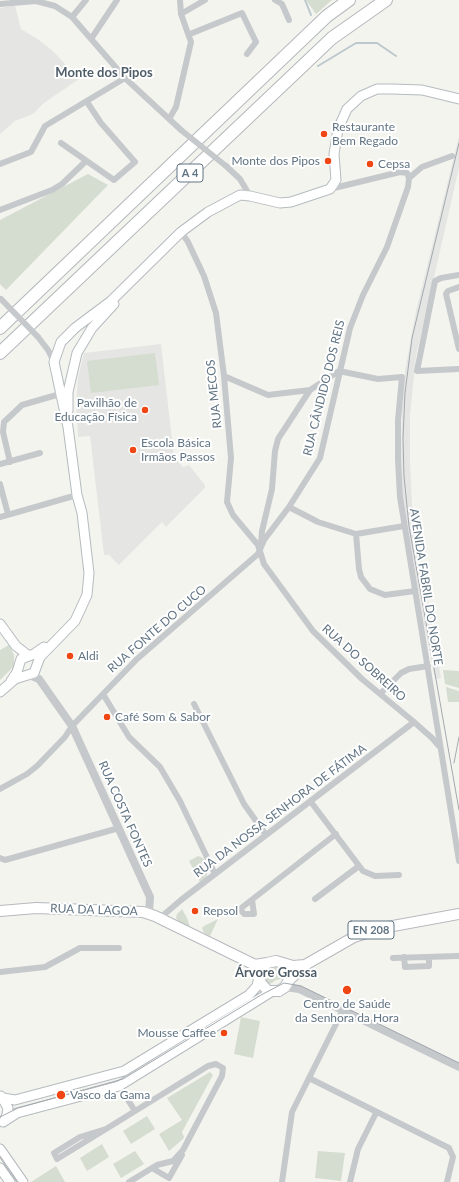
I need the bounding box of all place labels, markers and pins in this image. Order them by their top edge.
place label: Restaurante Bem Regado [332,120,398,148]
marker: Restaurante Bem Regado [319,129,329,139]
place label: Monte dos Pipos [231,154,320,168]
marker: Monte dos Pipos [323,156,333,166]
place label: Cepsa [378,157,410,171]
marker: Cepsa [365,159,375,169]
place label: Pavilhão de Educação Física [54,396,137,424]
marker: Pavilhão de Educação Física [140,405,150,415]
place label: Escola Básica Irmãos Passos [141,436,215,464]
marker: Escola Básica Irmãos Passos [128,445,138,455]
place label: Aldi [78,649,99,663]
marker: Aldi [65,651,75,661]
place label: Café Som & Sabor [115,710,210,724]
marker: Café Som & Sabor [102,712,112,722]
place label: Repsol [203,904,238,918]
marker: Repsol [190,906,200,916]
marker: Centro de Saúde da Senhora da Hora [341,984,353,996]
place label: Centro de Saúde da Senhora da Hora [295,997,399,1025]
place label: Mousse Caffee [137,1026,216,1040]
marker: Mousse Caffee [219,1028,229,1038]
place label: Vasco da Gama [70,1088,150,1102]
marker: Vasco da Gama [55,1089,67,1101]

